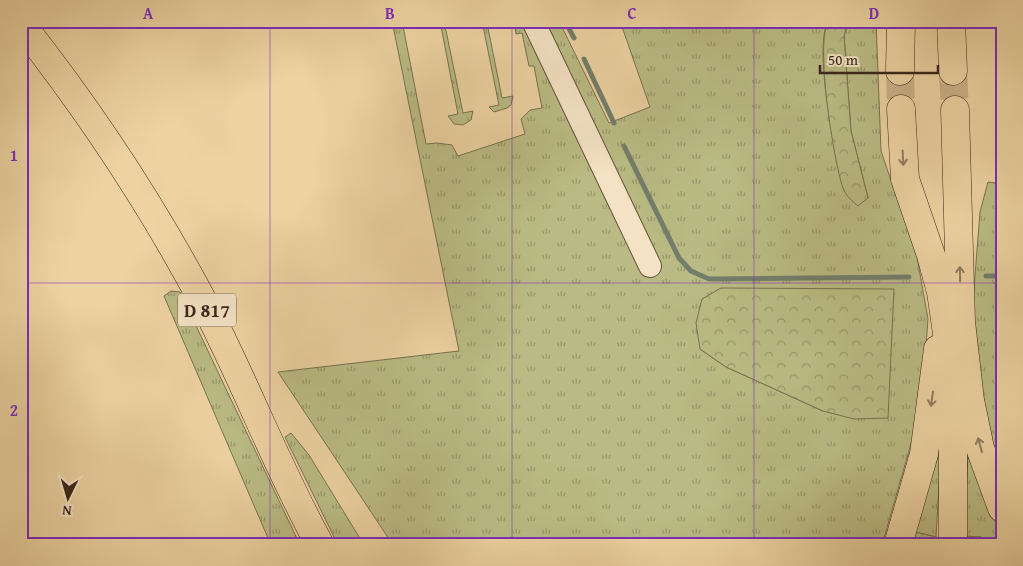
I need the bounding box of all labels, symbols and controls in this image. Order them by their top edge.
text: A [143,1,154,25]
text: B [385,1,395,25]
text: C [627,1,637,25]
text: D [869,1,879,25]
scale bar [820,42,938,74]
text: 50 m [828,49,859,70]
text: 1 [10,143,18,167]
one-way arrow [899,150,908,166]
one-way arrow [955,266,965,282]
road number: D 817 [178,294,236,326]
one-way arrow [926,390,936,406]
text: 2 [10,398,18,422]
one-way arrow [975,438,984,454]
north arrow [42,474,92,524]
text: N [61,501,72,521]

